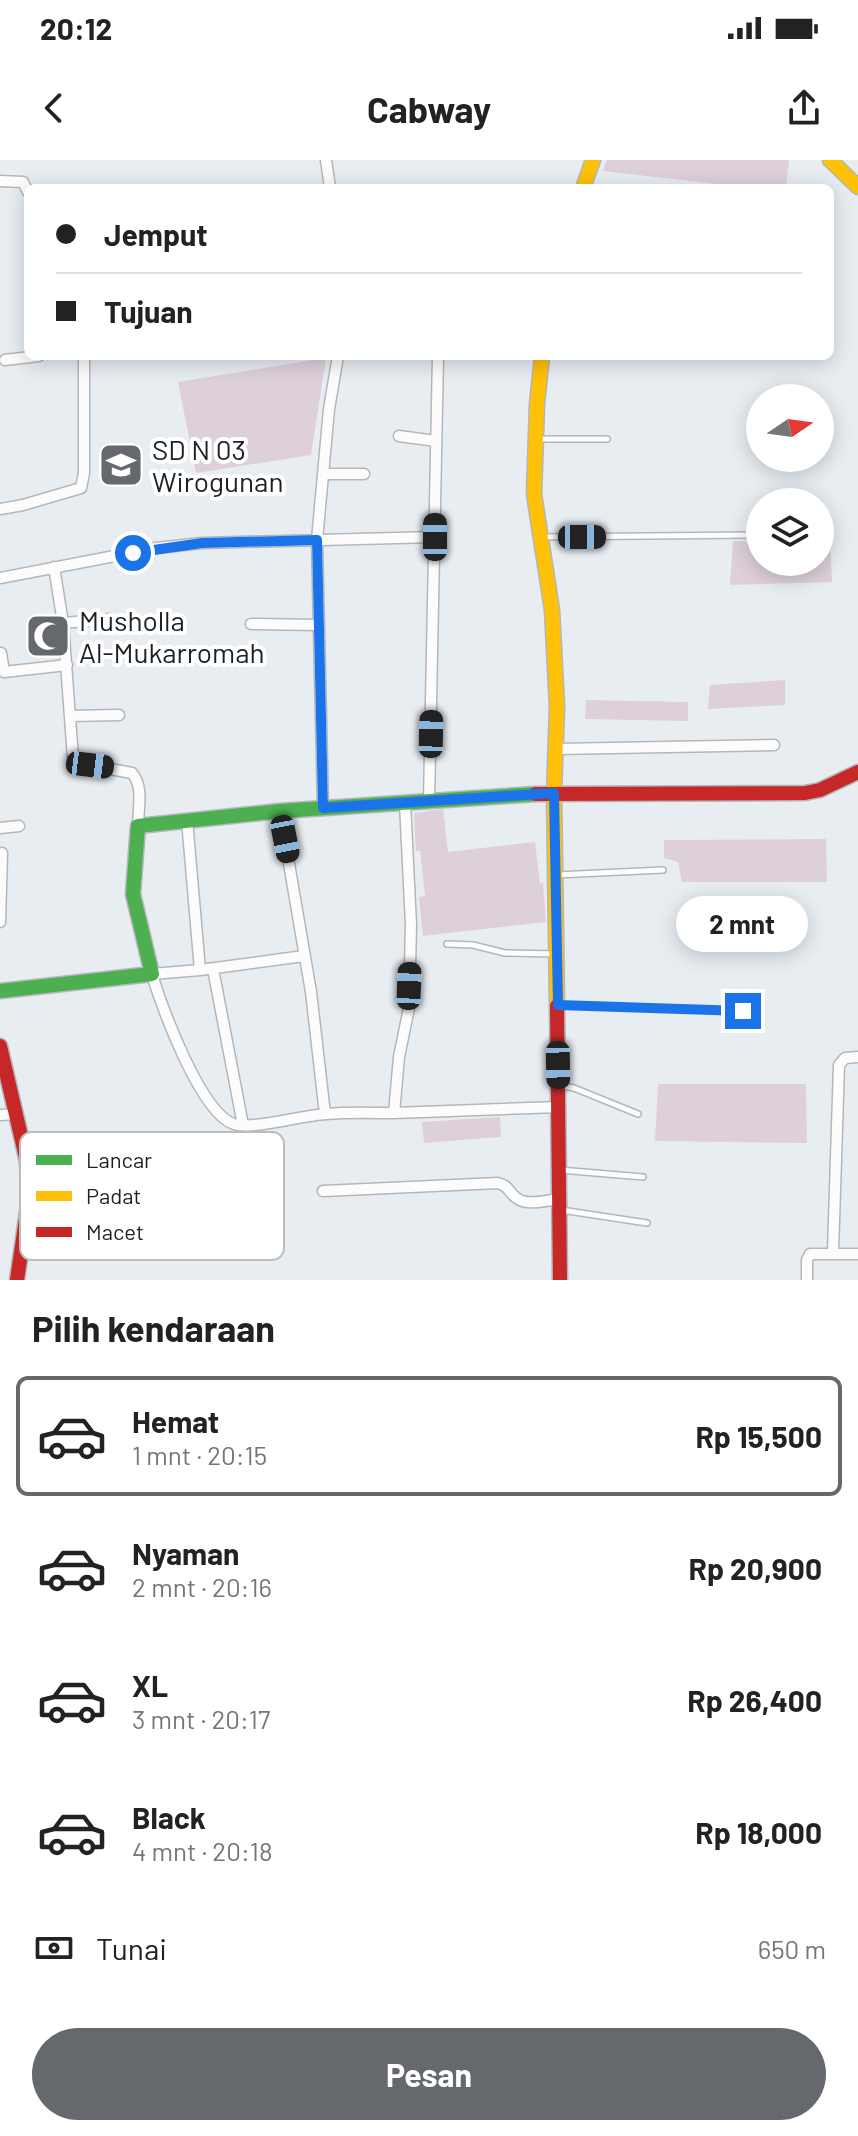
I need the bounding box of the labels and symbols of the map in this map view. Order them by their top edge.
north arrow [746,384,834,472]
place label: SD N 03 Wirogunan [152,432,284,498]
school or university icon: SD N 03 Wirogunan [97,441,145,489]
car [423,513,447,561]
car [558,525,606,549]
route start [115,535,151,571]
place label: Musholla Al-Mukarromah [79,603,265,669]
mosque icon: Musholla Al-Mukarromah [24,612,72,660]
car [419,710,443,758]
car [65,750,115,780]
car [269,813,301,865]
callout: 2 mnt [677,895,809,951]
car [396,962,422,1010]
route end [725,993,761,1029]
car [546,1041,570,1089]
legend [20,1132,284,1260]
text: Lancar [86,1146,152,1172]
text: Padat [86,1182,141,1208]
text: Macet [86,1218,144,1244]

